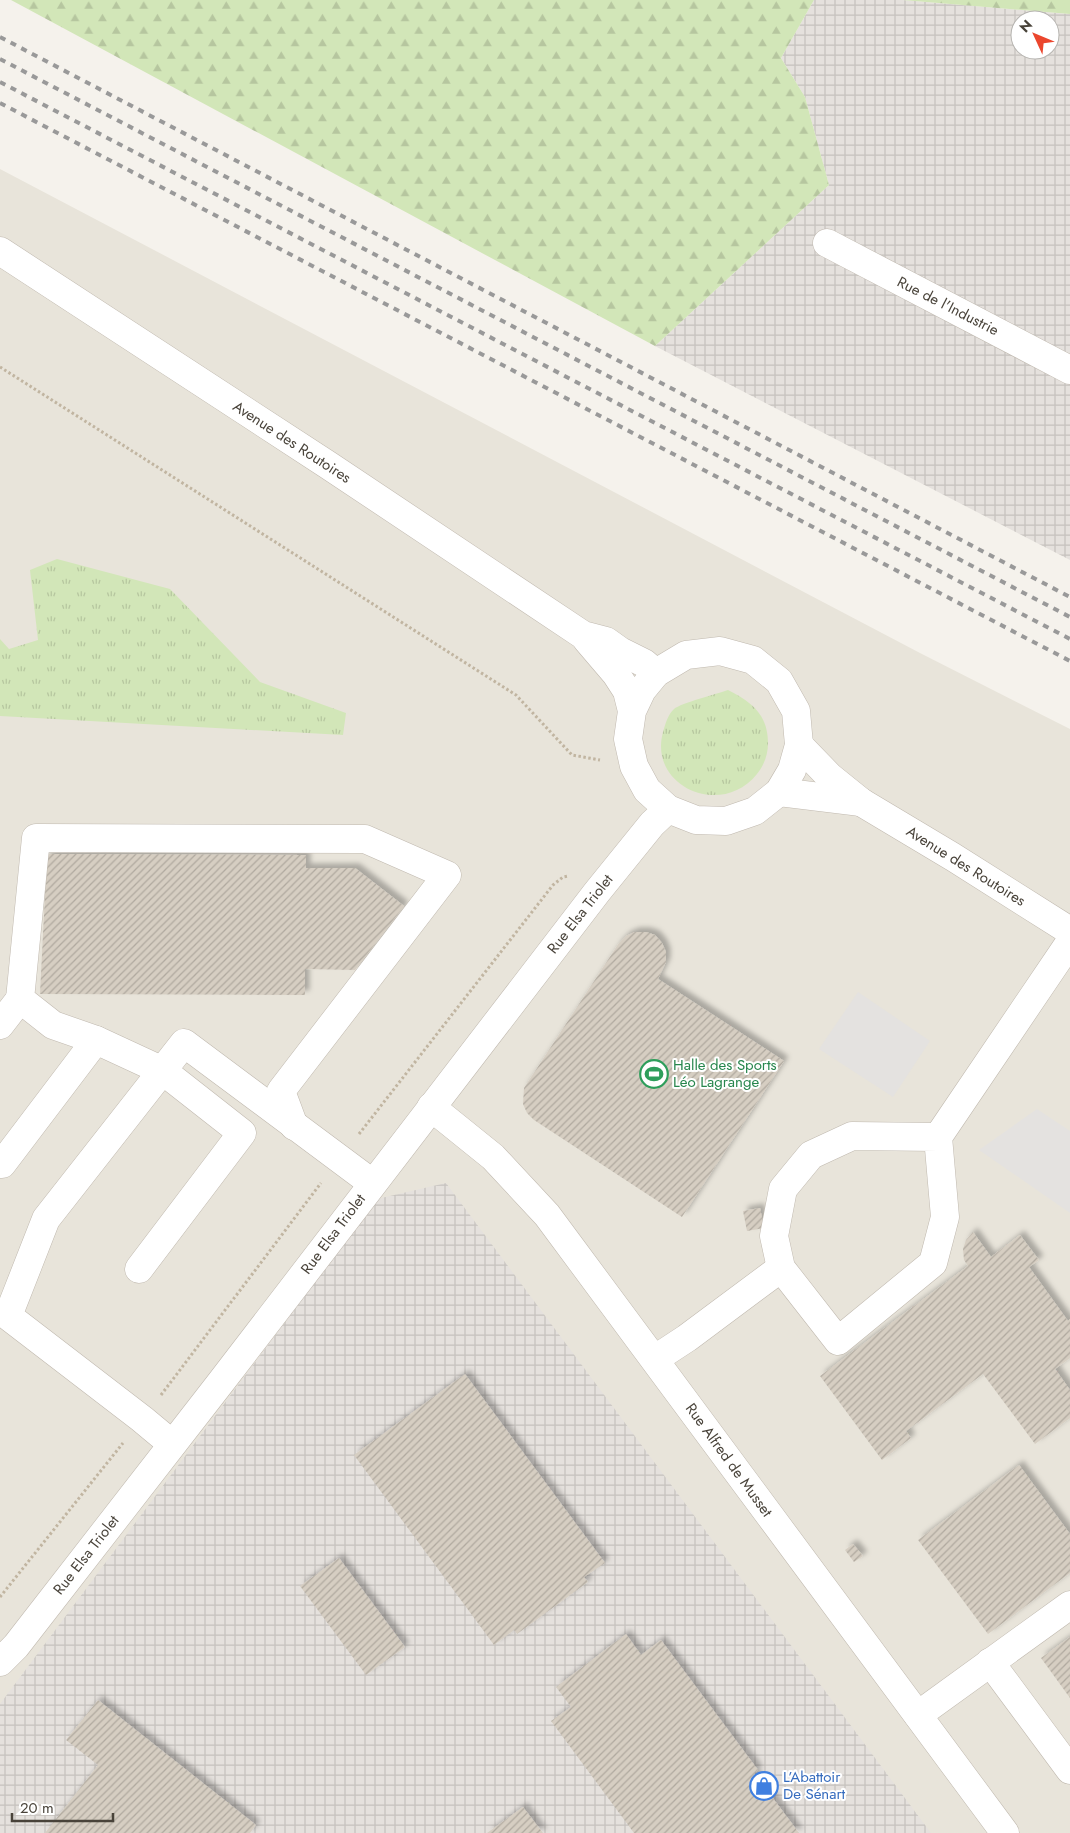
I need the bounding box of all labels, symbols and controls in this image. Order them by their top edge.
north arrow [1010,10,1060,60]
text: N [1015,15,1037,37]
street label: Rue de l'Industrie [893,271,1003,341]
street label: Avenue des Routoires [229,395,355,489]
street label: Avenue des Routoires [902,820,1030,912]
street label: Rue Elsa Triolet [542,869,618,958]
place label: Halle des Sports Léo Lagrange [673,1054,777,1093]
sports icon: Halle des Sports Léo Lagrange [639,1059,669,1089]
street label: Rue Elsa Triolet [295,1189,371,1279]
street label: Rue Alfred de Musset [680,1398,778,1522]
street label: Rue Elsa Triolet [48,1510,124,1599]
place label: L’Abattoir De Sénart [783,1766,846,1805]
shop icon: L’Abattoir De Sénart [749,1771,779,1801]
scale bar [12,1790,114,1822]
text: 20 m [20,1797,54,1819]

